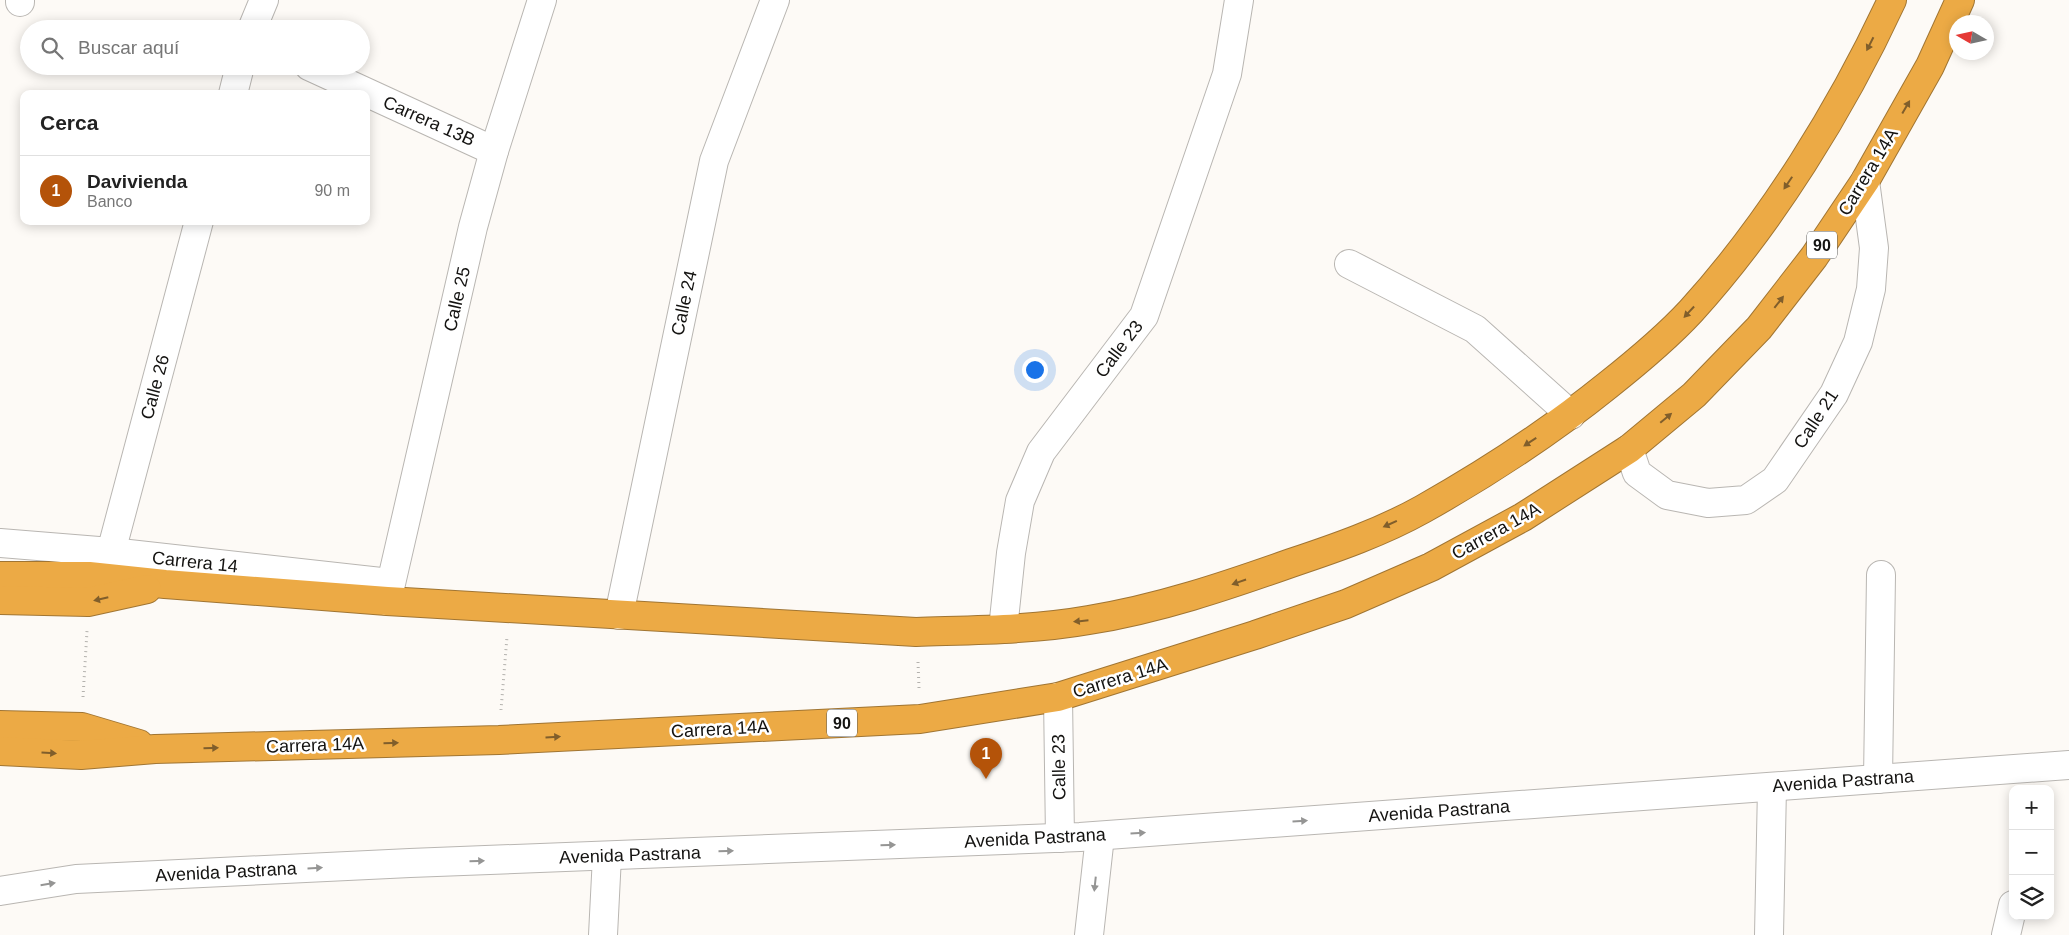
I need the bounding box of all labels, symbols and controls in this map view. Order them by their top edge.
north arrow [1949,15,1994,60]
search box [20,20,370,75]
icon: search [38,34,66,62]
one-way arrow [1866,36,1874,51]
text: Buscar aquí [78,37,179,58]
street label: Carrera 13B [380,92,478,150]
one-way arrow [1902,101,1911,114]
text: Cerca [40,111,98,134]
street label: Carrera 14A [1834,125,1902,219]
text: Davivienda [87,171,187,192]
one-way arrow [1783,177,1793,190]
text: 1 [52,182,60,199]
text: 90 m [314,182,350,199]
text: Banco [87,193,132,210]
road number: 90 [1807,232,1837,258]
street label: Calle 25 [440,265,474,333]
street label: Calle 24 [667,269,701,337]
one-way arrow [1774,296,1785,309]
one-way arrow [1683,306,1695,318]
street label: Calle 23 [1091,317,1147,381]
street label: Calle 26 [137,353,173,421]
your location [1022,357,1048,383]
street label: Calle 21 [1790,386,1842,452]
one-way arrow [1659,412,1672,423]
one-way arrow [1524,437,1537,447]
street label: Carrera 14A [1448,498,1544,564]
one-way arrow [1383,520,1397,528]
street label: Carrera 14 [151,548,239,576]
one-way arrow [1231,579,1246,586]
one-way arrow [93,595,108,603]
one-way arrow [1073,617,1089,625]
street label: Carrera 14A [1070,654,1170,702]
road number: 90 [827,710,857,736]
street label: Carrera 14A [671,716,769,742]
street label: Carrera 14A [266,733,364,757]
one-way arrow [545,733,561,741]
street label: Calle 23 [1048,734,1070,800]
pin: 1 [970,738,1002,779]
one-way arrow [383,739,399,747]
one-way arrow [203,743,219,751]
one-way arrow [41,750,57,758]
street label: Avenida Pastrana [1772,766,1915,796]
map controls [2009,785,2054,920]
button: + [2009,785,2054,830]
street label: Avenida Pastrana [1368,796,1511,826]
one-way arrow [1292,817,1308,825]
street label: Avenida Pastrana [964,824,1107,852]
one-way arrow [1130,829,1146,837]
button: − [2009,830,2054,875]
one-way arrow [880,841,896,849]
street label: Avenida Pastrana [559,842,702,867]
one-way arrow [718,847,734,855]
one-way arrow [470,856,486,864]
street label: Avenida Pastrana [155,858,298,886]
one-way arrow [307,863,323,871]
button: layers [2009,875,2054,920]
one-way arrow [1091,876,1099,892]
one-way arrow [41,879,57,887]

